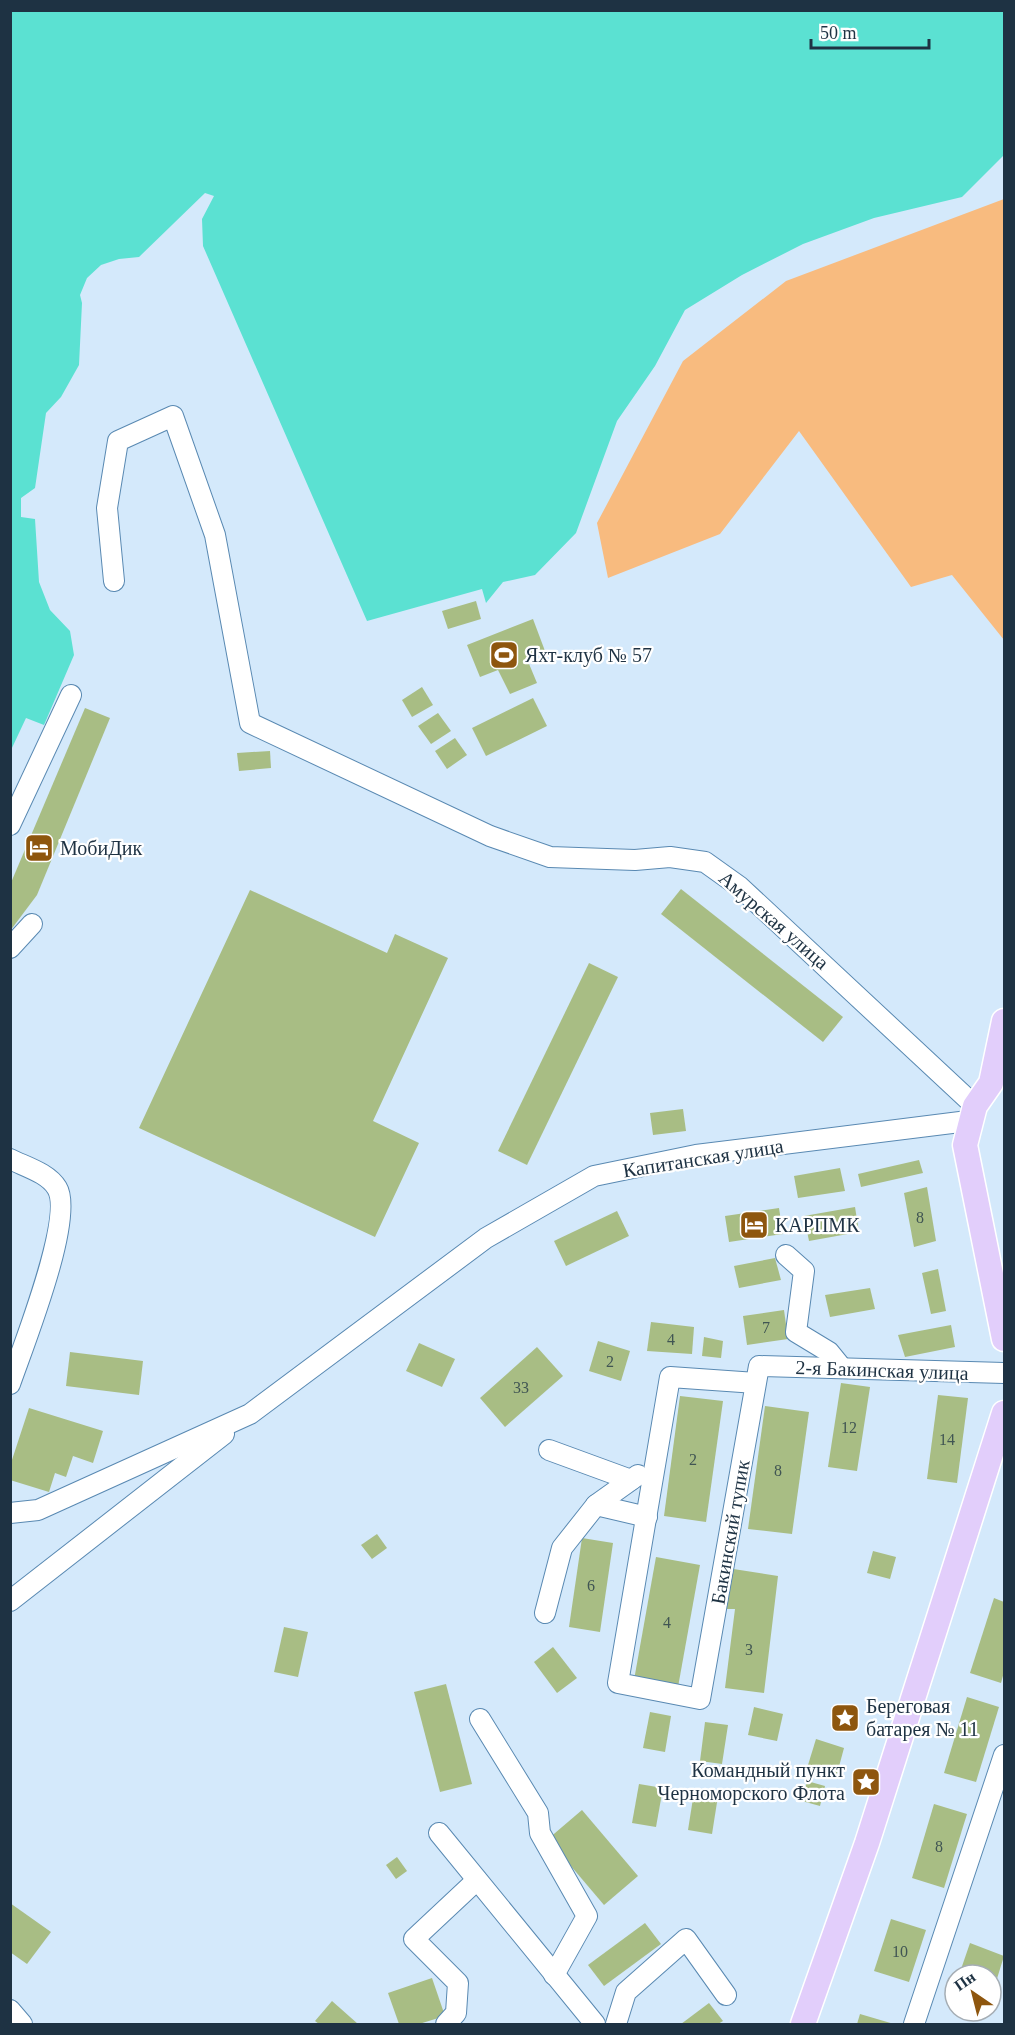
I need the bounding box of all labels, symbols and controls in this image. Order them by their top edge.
scale bar [811,12,930,50]
text: 50 m [820,23,857,43]
sports icon: Яхт-клуб № 57 [488,639,520,671]
place label: Яхт-клуб № 57 [525,644,652,667]
hotel icon: МобиДик [23,832,55,864]
place label: МобиДик [60,837,143,860]
street label: Амурская улица [714,866,833,974]
street label: Капитанская улица [621,1134,785,1183]
hotel icon: КАРПМК [738,1209,770,1241]
house number: 8 [916,1209,924,1226]
place label: КАРПМК [775,1214,860,1236]
house number: 7 [762,1319,770,1336]
house number: 4 [667,1331,675,1348]
house number: 2 [606,1353,614,1370]
street label: 2-я Бакинская улица [795,1356,969,1385]
house number: 33 [513,1379,529,1396]
house number: 12 [841,1419,857,1436]
house number: 14 [939,1431,955,1448]
house number: 2 [689,1451,697,1468]
street label: Бакинский тупик [706,1458,755,1606]
house number: 8 [774,1462,782,1479]
house number: 6 [587,1577,595,1594]
house number: 4 [663,1614,671,1631]
house number: 3 [745,1641,753,1658]
place label: Береговая батарея № 11 [866,1695,979,1741]
place icon: Береговая батарея № 11 [829,1702,861,1734]
place label: Командный пункт Черноморского Флота [657,1759,845,1805]
place icon: Командный пункт Черноморского Флота [850,1766,882,1798]
house number: 8 [935,1838,943,1855]
house number: 10 [892,1943,908,1960]
north arrow [943,1963,1003,2023]
text: Пн [951,1968,978,1994]

